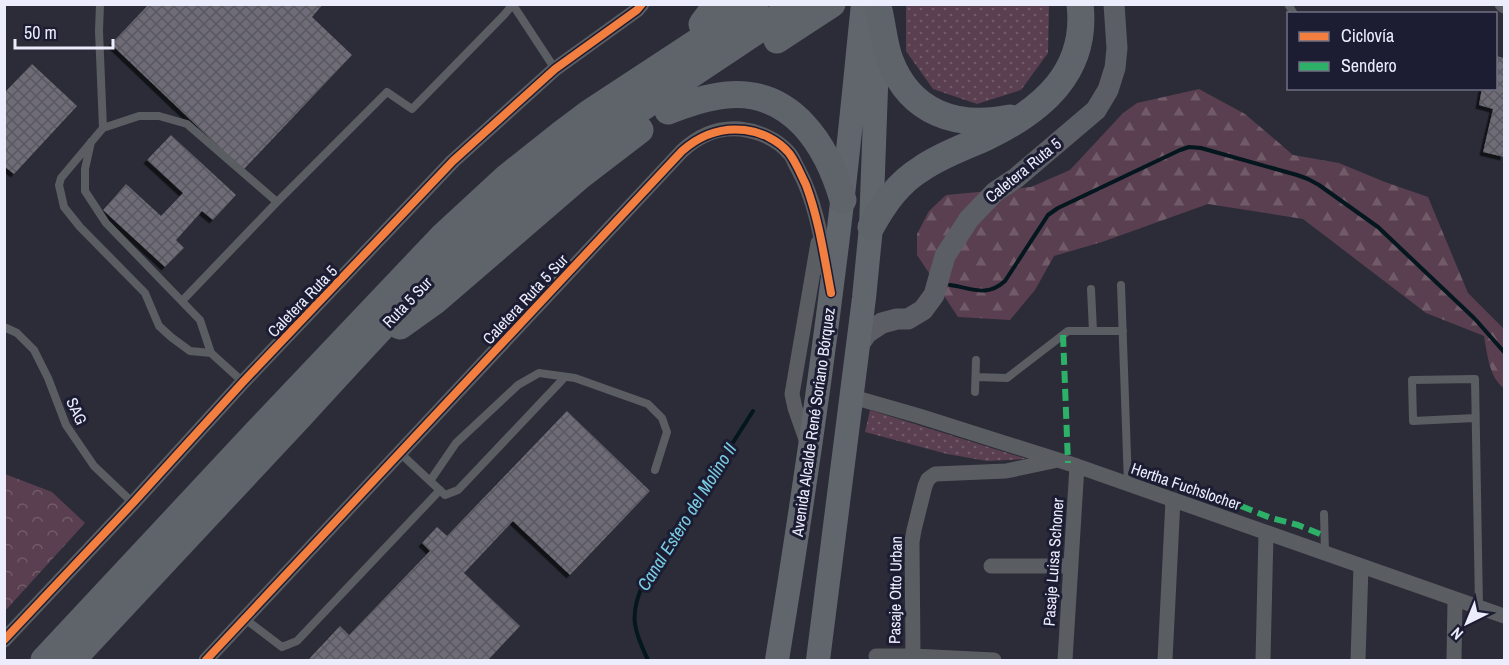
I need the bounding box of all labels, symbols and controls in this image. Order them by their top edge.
scale bar [15,12,112,50]
legend [1287,12,1497,90]
text: 50 m [24,20,57,45]
text: Ciclovía [1341,23,1394,48]
text: Sendero [1341,53,1397,78]
street label: Caletera Ruta 5 [980,133,1066,207]
street label: Caletera Ruta 5 Sur [477,249,573,349]
street label: Caletera Ruta 5 [262,260,342,342]
street label: Ruta 5 Sur [377,271,437,332]
street label: Avenida Alcalde René Soriano Bórquez [786,306,840,539]
street label: SAG [61,394,93,428]
water label: Canal Estero del Molino II [631,438,742,595]
street label: Hertha Fuchslocher [1128,457,1244,515]
street label: Pasaje Luisa Schoner [1038,497,1068,627]
street label: Pasaje Otto Urban [883,536,907,644]
north arrow [1437,593,1497,653]
text: N [1446,623,1468,645]

